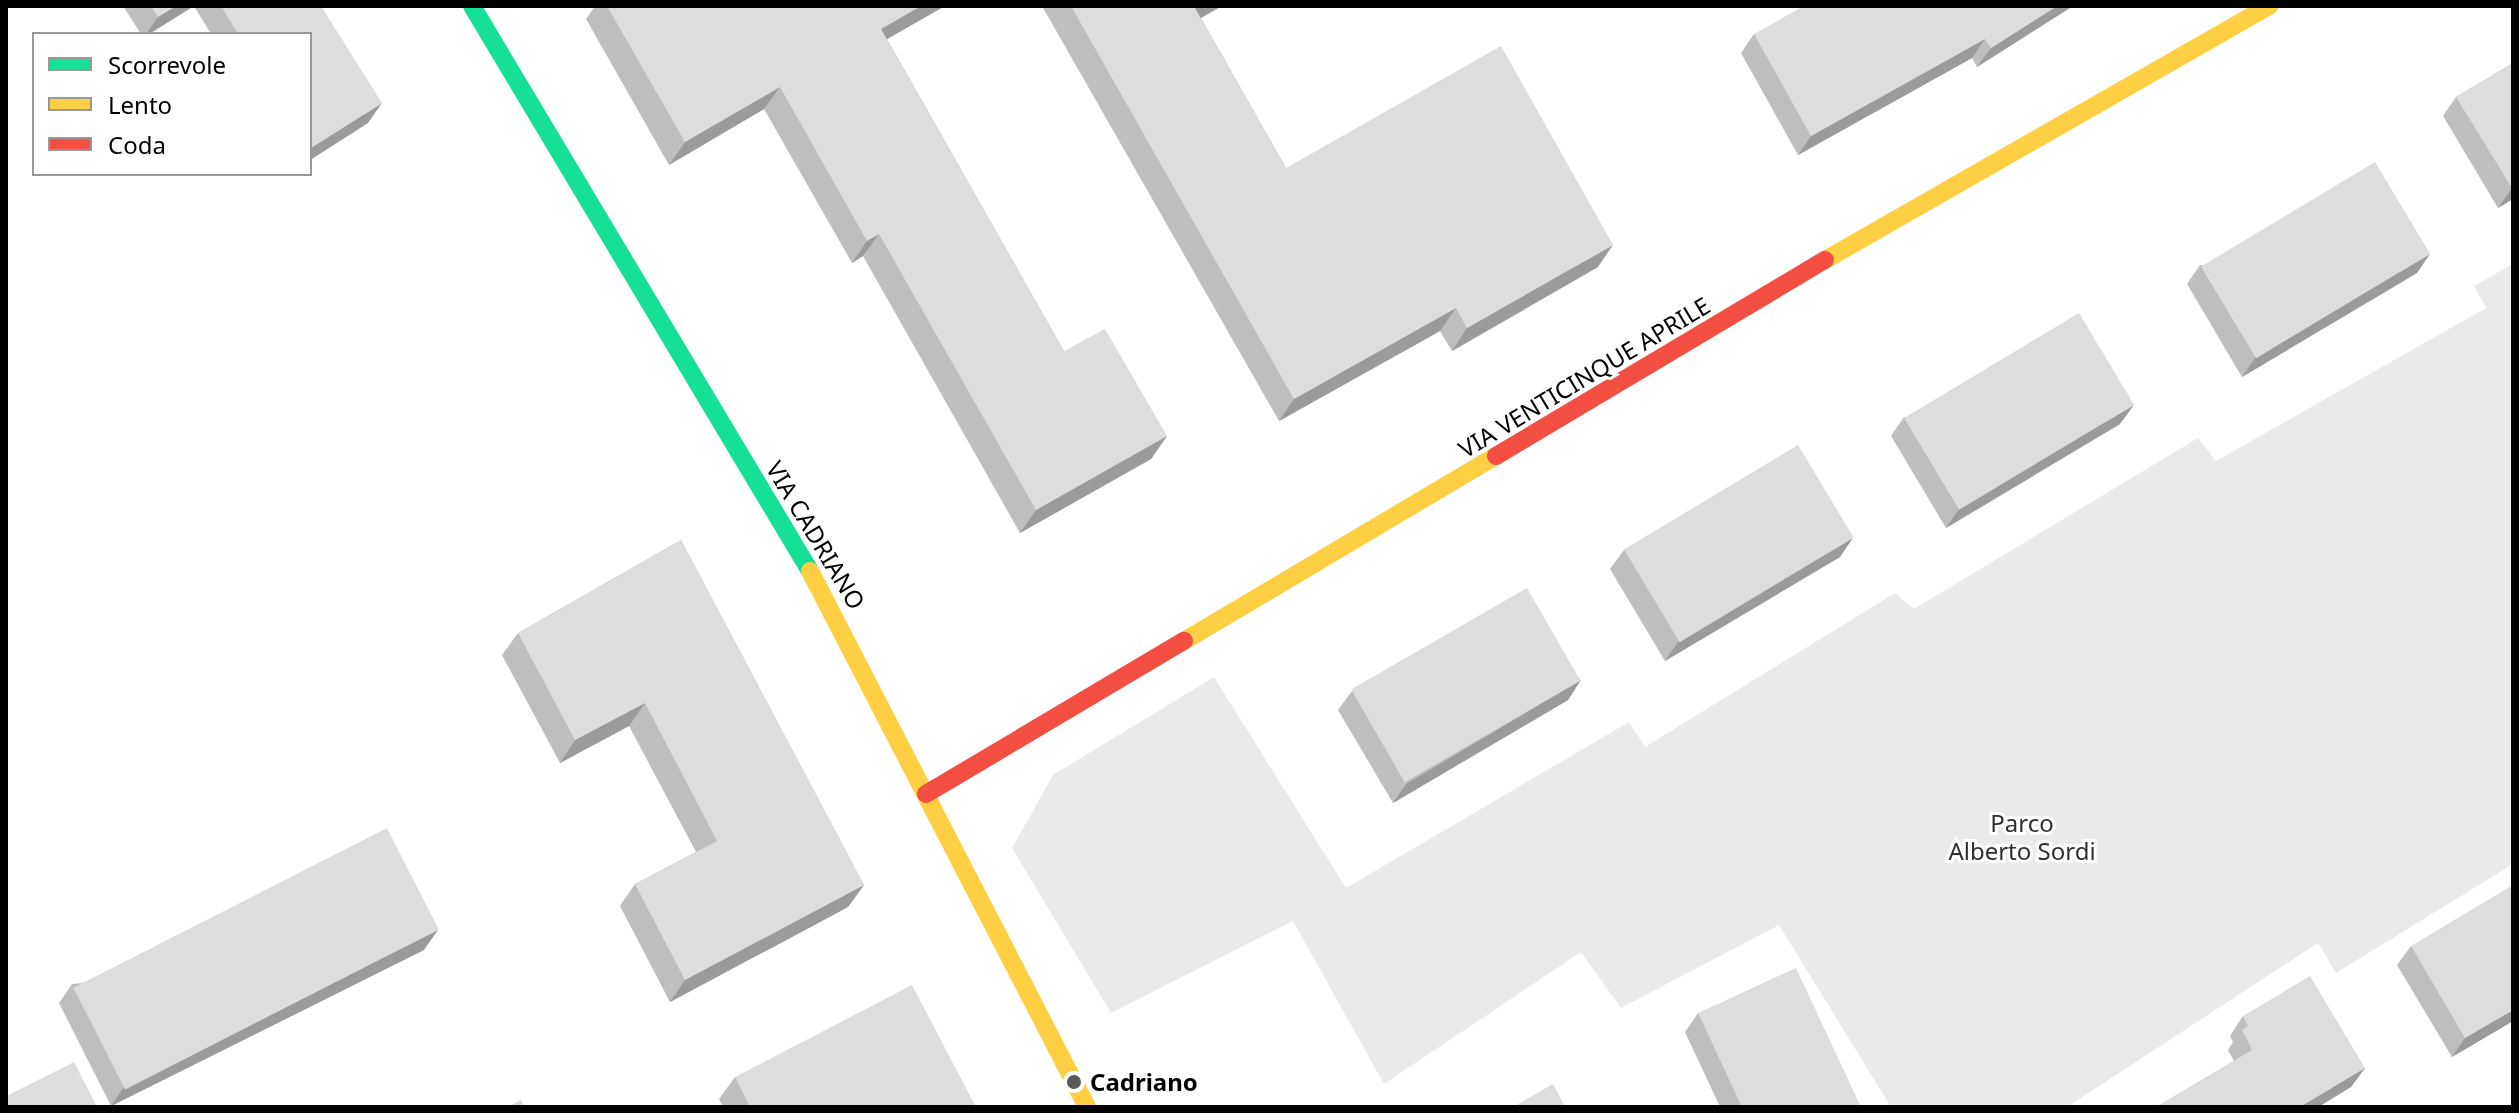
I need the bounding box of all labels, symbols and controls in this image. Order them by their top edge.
legend [32,32,312,176]
text: Scorrevole [108,48,226,81]
text: Lento [108,88,172,121]
text: Coda [108,128,166,161]
street label: VIA VENTICINQUE APRILE [1453,291,1715,463]
street label: VIA CADRIANO [761,456,871,614]
park label: Parco Alberto Sordi [1948,809,2096,865]
place label: Cadriano [1090,1068,1198,1096]
marker: Cadriano [1065,1073,1083,1091]

